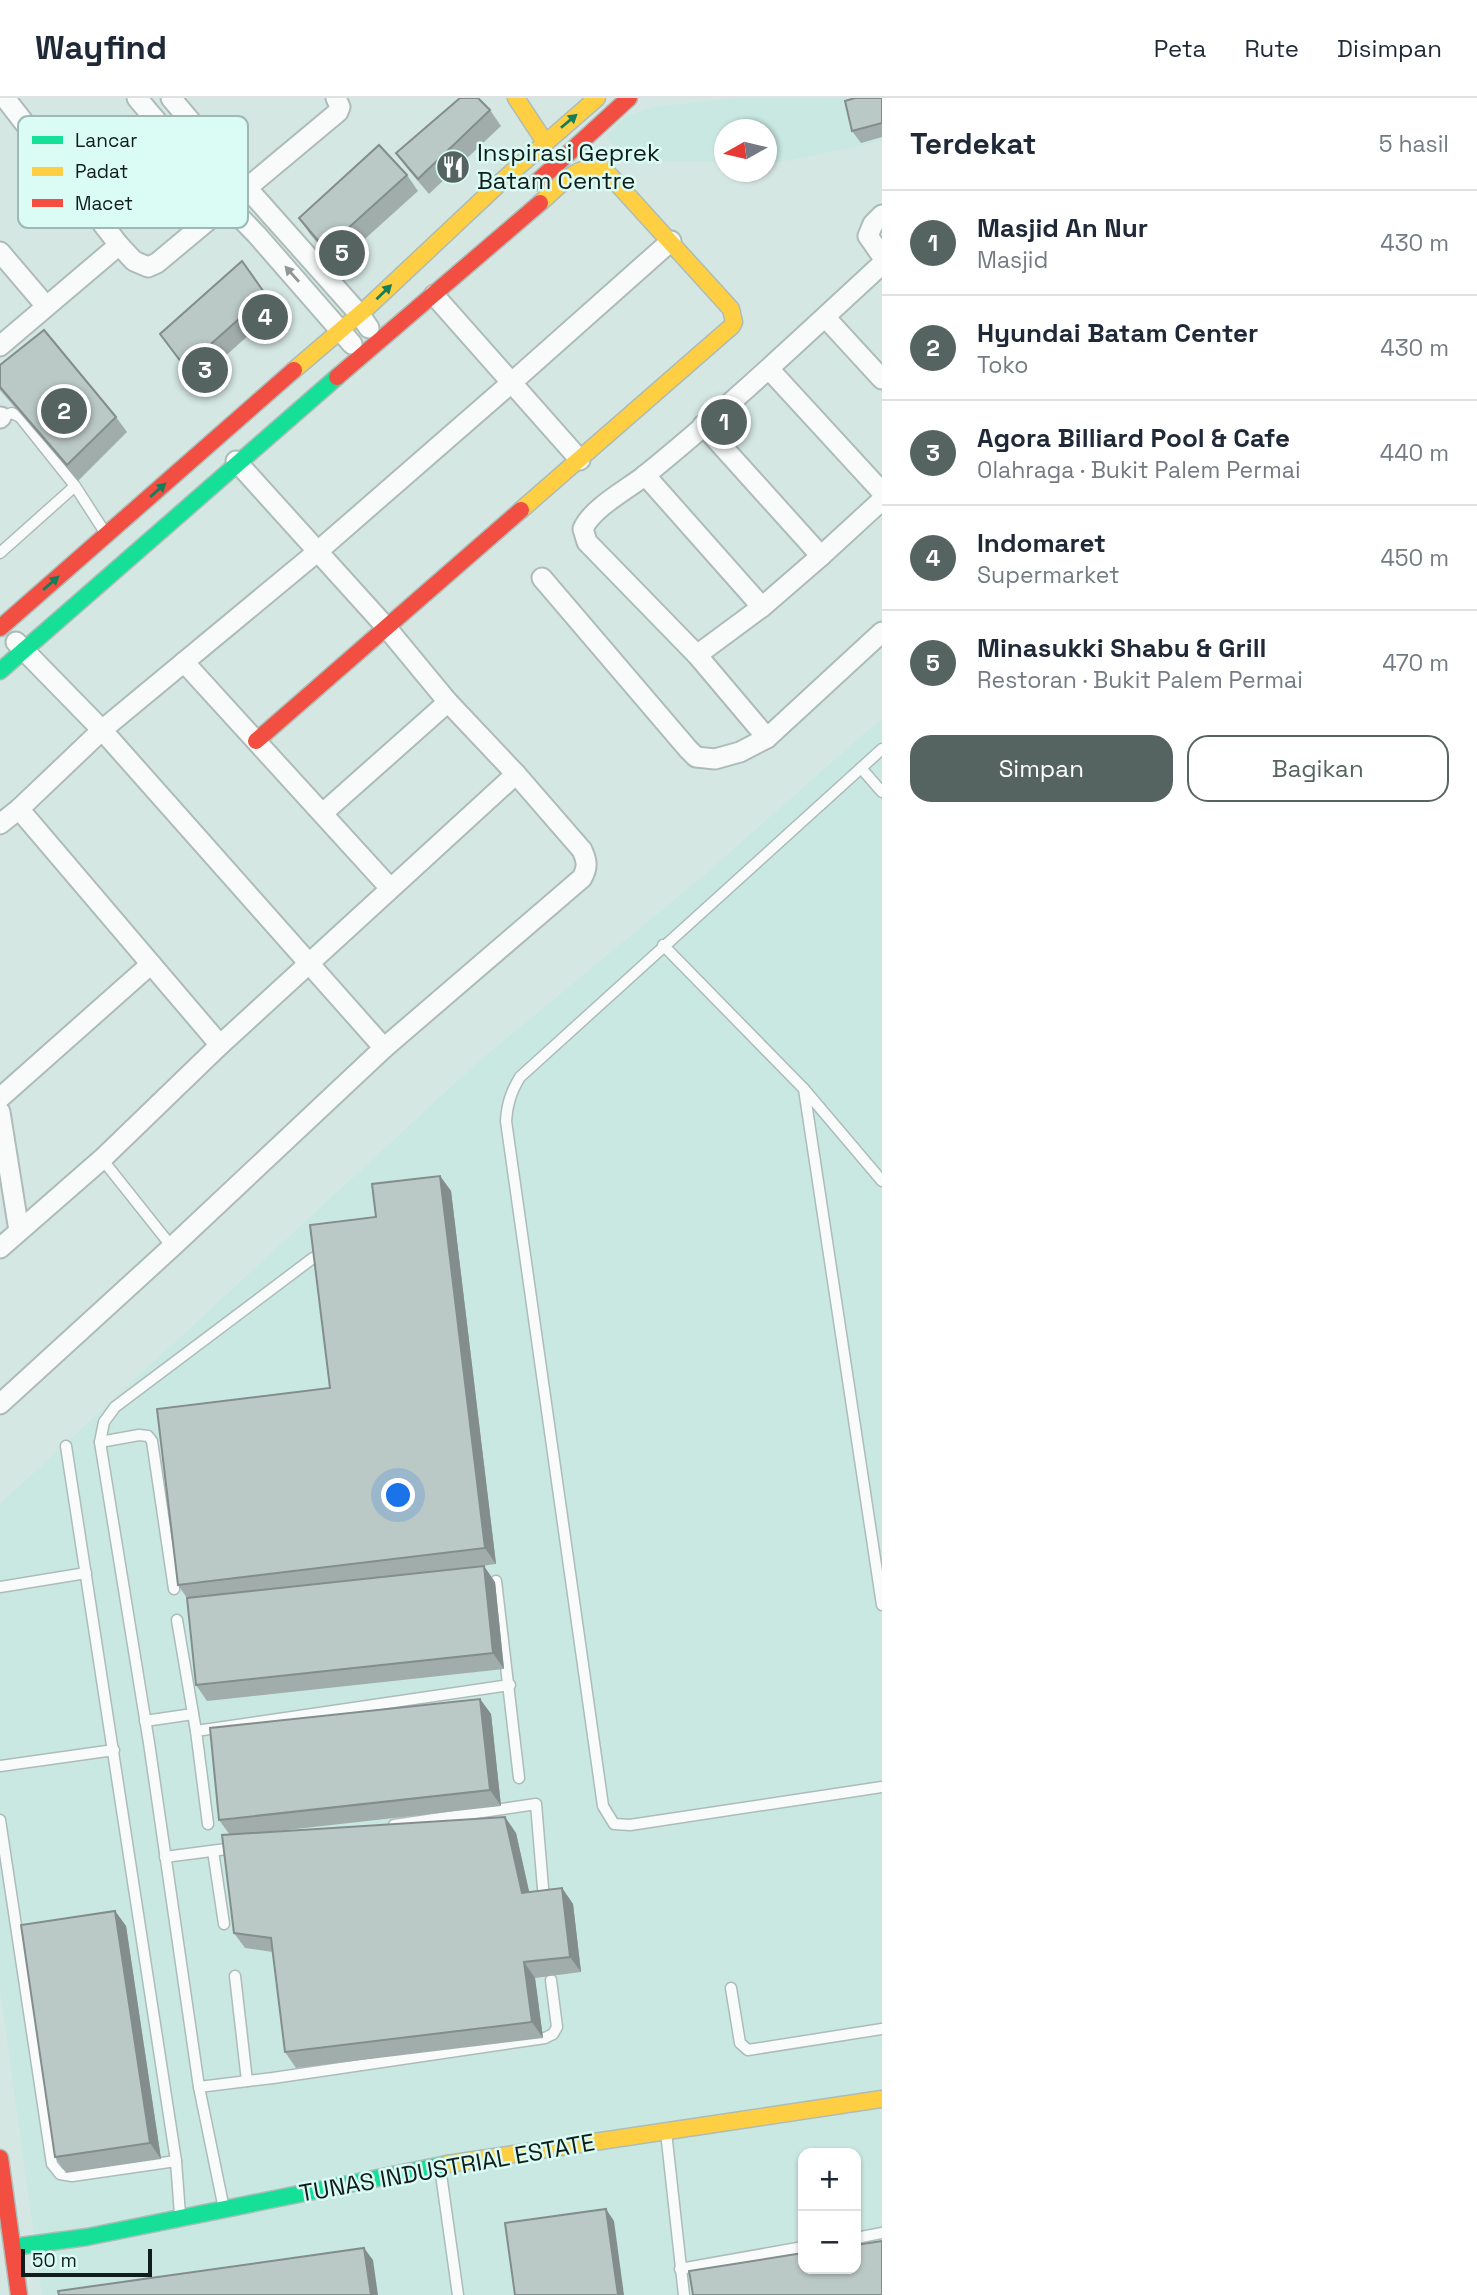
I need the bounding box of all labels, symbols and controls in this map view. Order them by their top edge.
text: Wayfind [35,27,167,69]
text: Peta [1154,33,1206,64]
text: Rute [1244,33,1299,64]
text: Disimpan [1337,33,1442,64]
one-way arrow [561,114,578,129]
legend [18,116,248,228]
north arrow [714,119,777,182]
text: Terdekat [910,124,1036,163]
text: Lancar [75,128,137,153]
text: 5 hasil [1379,129,1449,159]
place label: Inspirasi Geprek Batam Centre [477,137,660,196]
restaurant icon: Inspirasi Geprek Batam Centre [434,148,472,186]
text: Padat [75,159,128,184]
text: Macet [75,191,133,216]
text: Masjid An Nur [977,211,1148,245]
pin: 5 [319,227,365,279]
text: 1 [928,228,938,258]
text: 430 m [1380,228,1449,258]
text: Masjid [977,245,1048,275]
one-way arrow [284,265,300,283]
one-way arrow [376,283,393,300]
pin: 4 [242,291,288,343]
text: Hyundai Batam Center [977,316,1258,350]
text: 2 [926,333,940,363]
text: 430 m [1380,333,1449,363]
pin: 3 [182,344,228,396]
text: Toko [977,350,1028,380]
pin: 2 [41,385,87,437]
pin: 1 [701,396,747,448]
text: Agora Billiard Pool & Cafe [977,421,1290,455]
text: 3 [926,438,940,468]
text: 440 m [1380,438,1449,468]
text: Olahraga · Bukit Palem Permai [977,455,1301,485]
one-way arrow [149,482,167,498]
text: Indomaret [977,526,1106,560]
text: 4 [926,543,940,573]
text: 450 m [1380,543,1449,573]
text: Supermarket [977,560,1119,590]
one-way arrow [43,576,60,591]
text: Minasukki Shabu & Grill [977,631,1267,665]
text: 5 [926,648,940,678]
text: 470 m [1382,648,1449,678]
text: Restoran · Bukit Palem Permai [977,665,1303,695]
button: Simpan [910,735,1173,802]
button: Bagikan [1187,735,1449,802]
your location [381,1478,415,1512]
street label: TUNAS INDUSTRIAL ESTATE [297,2126,597,2209]
map controls [798,2148,861,2274]
button: + [798,2148,861,2211]
button: − [798,2211,861,2274]
scale bar [21,2246,152,2278]
text: 50 m [32,2248,77,2273]

